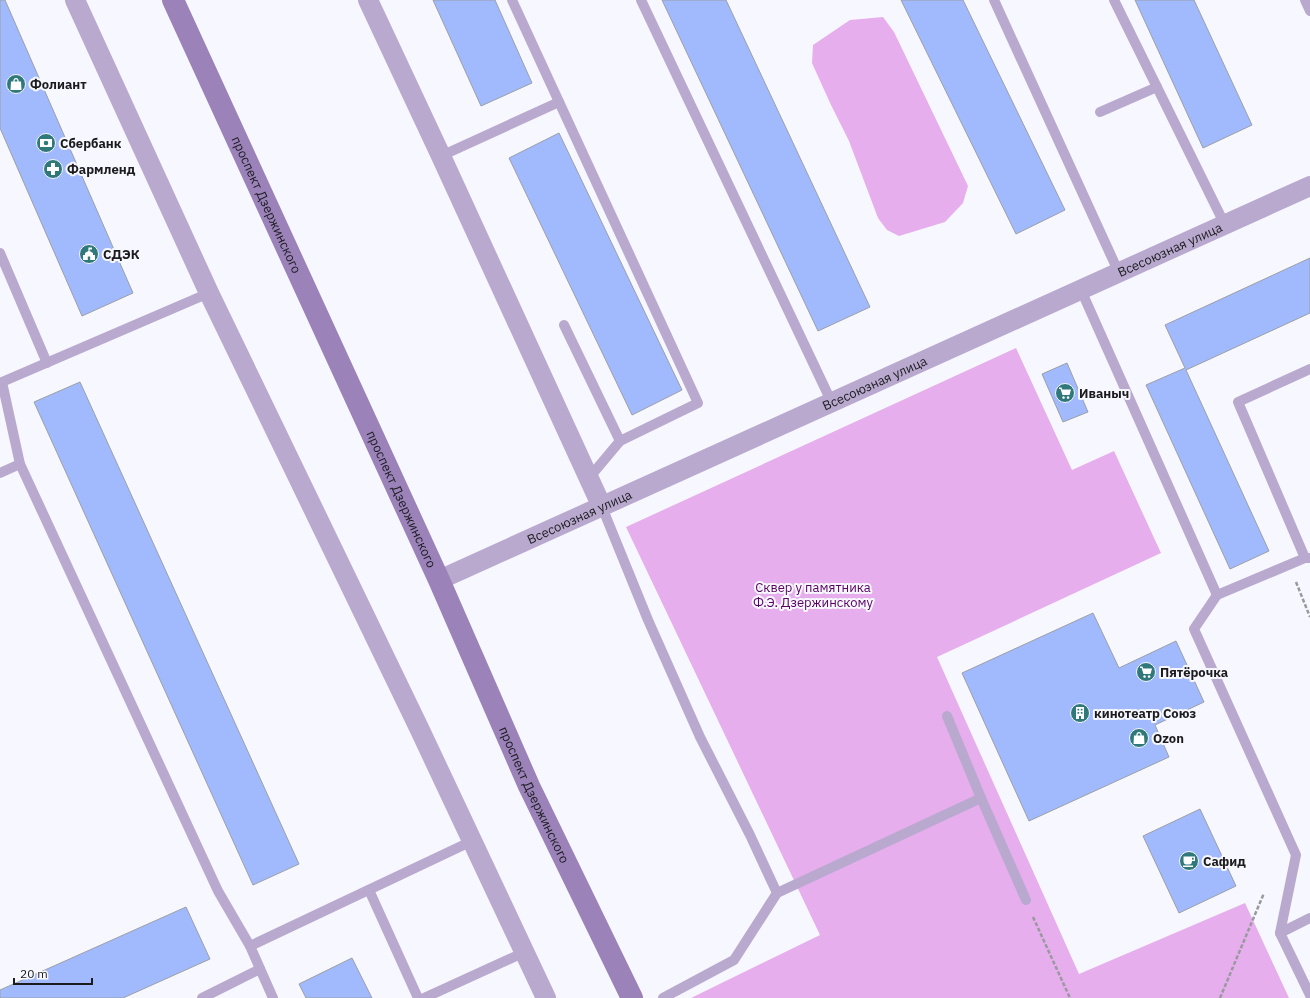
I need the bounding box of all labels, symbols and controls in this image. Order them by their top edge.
shop icon: Фолиант [5,73,27,95]
place label: Фолиант [30,76,87,93]
bank icon: Сбербанк [35,132,57,154]
street label: проспект Дзержинского [228,133,306,276]
place label: Сбербанк [60,135,122,152]
pharmacy icon: Фармленд [42,158,64,180]
place label: Фармленд [67,161,136,178]
street label: Всесоюзная улица [1115,218,1225,281]
public building icon: СДЭК [78,243,100,265]
place label: СДЭК [103,246,140,263]
street label: Всесоюзная улица [819,352,930,414]
supermarket icon: Иваныч [1054,382,1076,404]
place label: Иваныч [1079,385,1129,402]
street label: проспект Дзержинского [363,428,441,570]
street label: Всесоюзная улица [524,485,634,548]
park label: Сквер у памятника Ф.Э. Дзержинскому [753,579,874,611]
supermarket icon: Пятёрочка [1135,661,1157,683]
place label: Пятёрочка [1160,664,1228,681]
building icon: кинотеатр Союз [1069,702,1091,724]
place label: кинотеатр Союз [1094,705,1196,722]
street label: проспект Дзержинского [495,724,574,866]
shop icon: Ozon [1128,727,1150,749]
place label: Ozon [1153,730,1184,747]
cafe icon: Сафид [1178,850,1200,872]
place label: Сафид [1203,853,1246,870]
scale bar [14,960,92,986]
text: 20 m [20,966,48,981]

